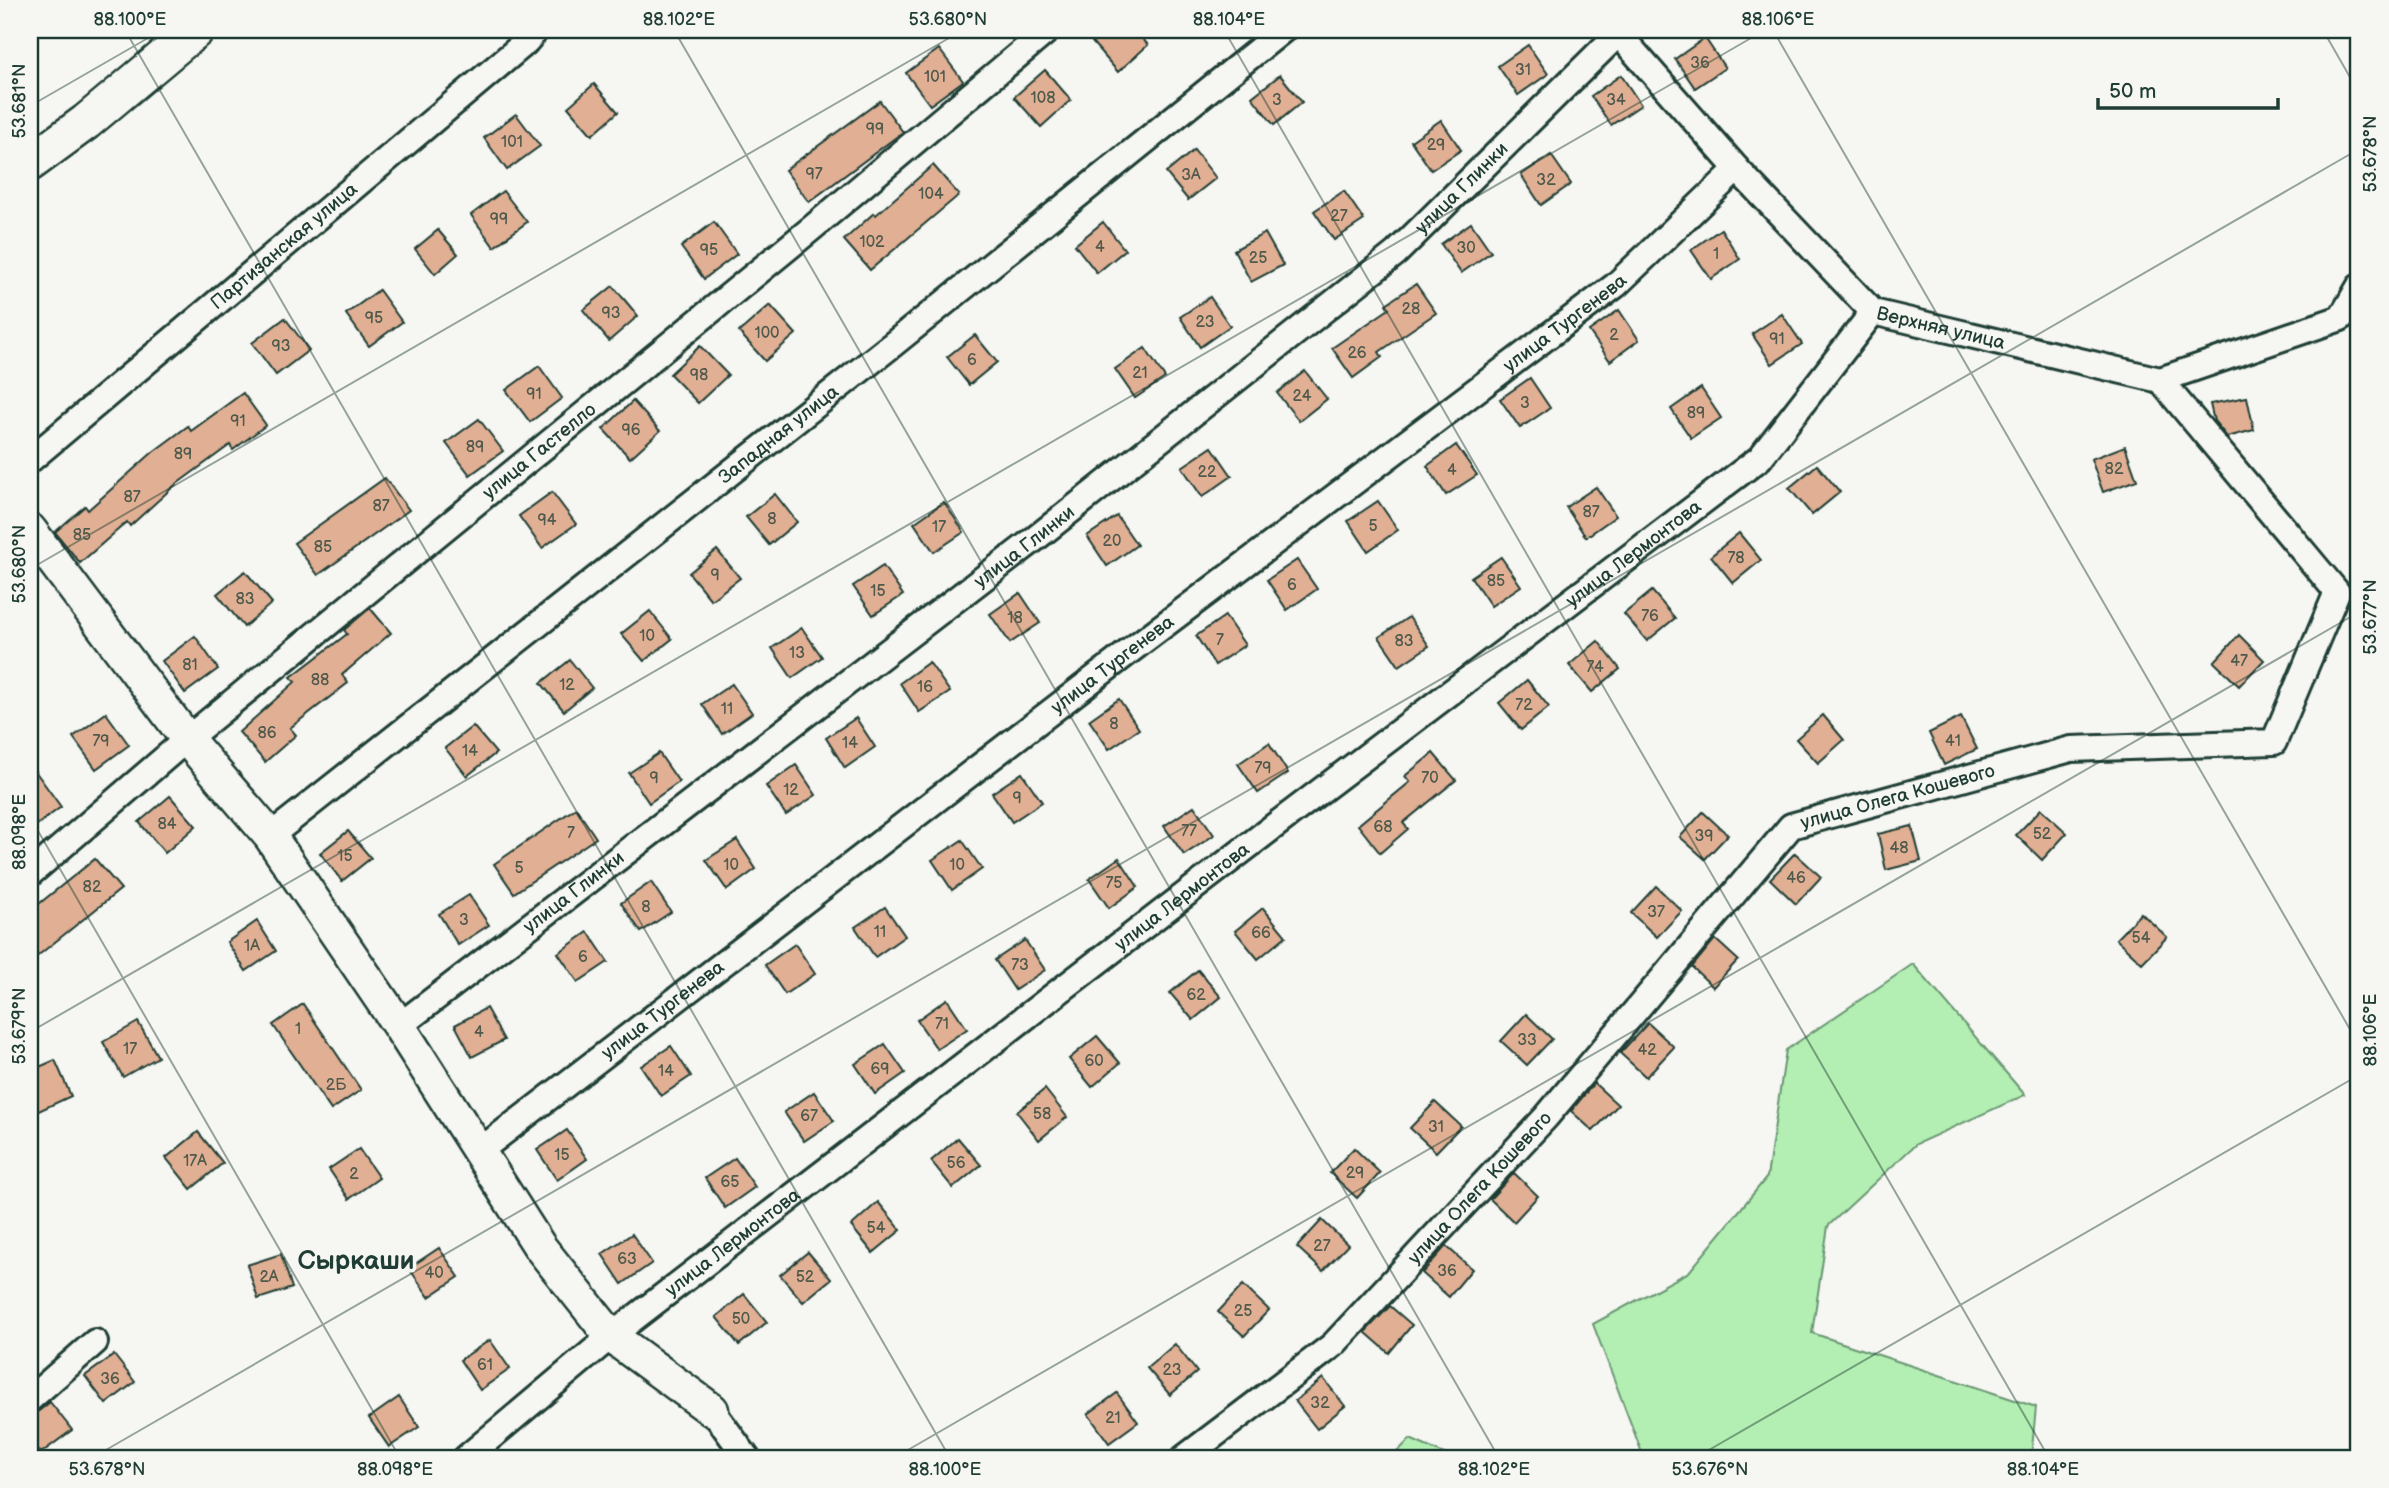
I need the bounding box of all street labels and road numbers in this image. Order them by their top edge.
street label: улица Глинки [1411,137,1513,239]
street label: Партизанская улица [206,178,362,315]
street label: улица Тургенева [1499,269,1632,377]
street label: Верхняя улица [1874,302,2007,354]
street label: Западная улица [714,380,843,489]
street label: улица Гастелло [478,398,601,504]
street label: улица Лермонтова [1561,495,1706,612]
street label: улица Глинки [969,500,1079,593]
street label: улица Тургенева [1046,610,1178,719]
street label: улица Олега Кошевого [1798,759,1997,834]
street label: улица Лермонтова [1110,838,1254,956]
street label: улица Глинки [519,846,629,938]
street label: улица Тургенева [597,956,729,1064]
street label: улица Олега Кошевого [1403,1107,1557,1269]
street label: улица Лермонтова [661,1183,805,1302]

